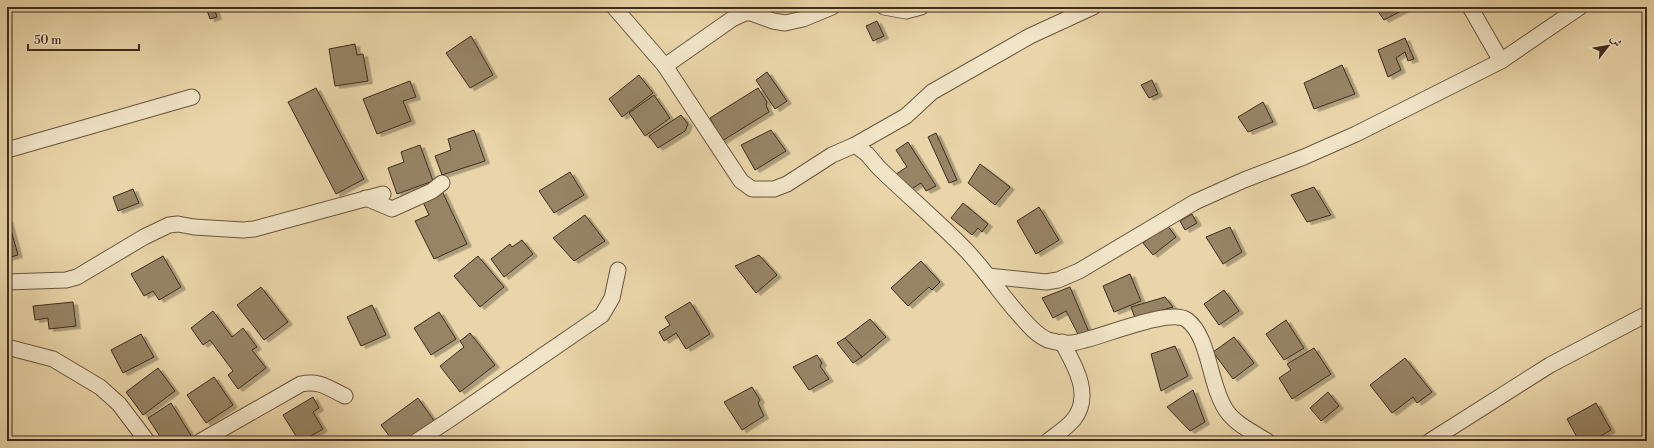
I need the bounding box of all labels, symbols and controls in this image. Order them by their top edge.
scale bar [28,26,139,52]
north arrow [1588,26,1628,66]
text: 50 m [34,33,62,48]
text: ش [1607,33,1625,50]

